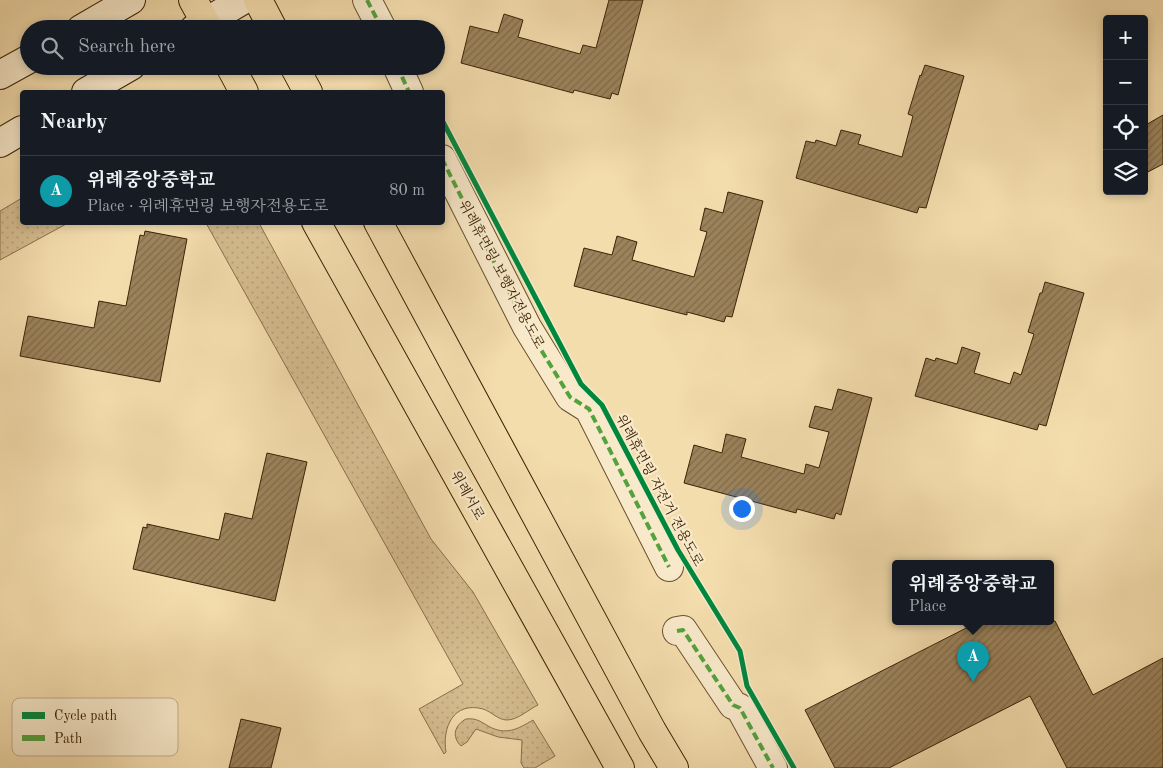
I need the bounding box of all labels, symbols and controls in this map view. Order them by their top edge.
map controls [1103,15,1148,195]
button: + [1103,15,1148,60]
search box [20,20,445,75]
icon: search [38,34,66,62]
text: Search here [78,38,175,57]
button: − [1103,60,1148,105]
button: locate [1103,105,1148,150]
text: Nearby [40,112,108,133]
button: layers [1103,150,1148,195]
text: 위례중앙중학교 [87,172,215,191]
text: A [50,183,62,199]
text: 80 m [389,183,425,199]
street label: 위례휴먼링 보행자전용도로 [456,197,548,352]
text: Place · 위례휴먼링 보행자전용도로 [87,199,328,215]
street label: 위례휴먼링 자전거 전용도로 [613,411,707,569]
street label: 위례서로 [448,468,487,523]
your location [729,496,755,522]
popup [892,560,1054,625]
text: 위례중앙중학교 [909,576,1037,595]
text: Place [909,599,946,615]
pin: A [957,641,989,682]
legend [12,698,178,756]
text: Cycle path [54,709,117,723]
text: Path [54,732,83,746]

